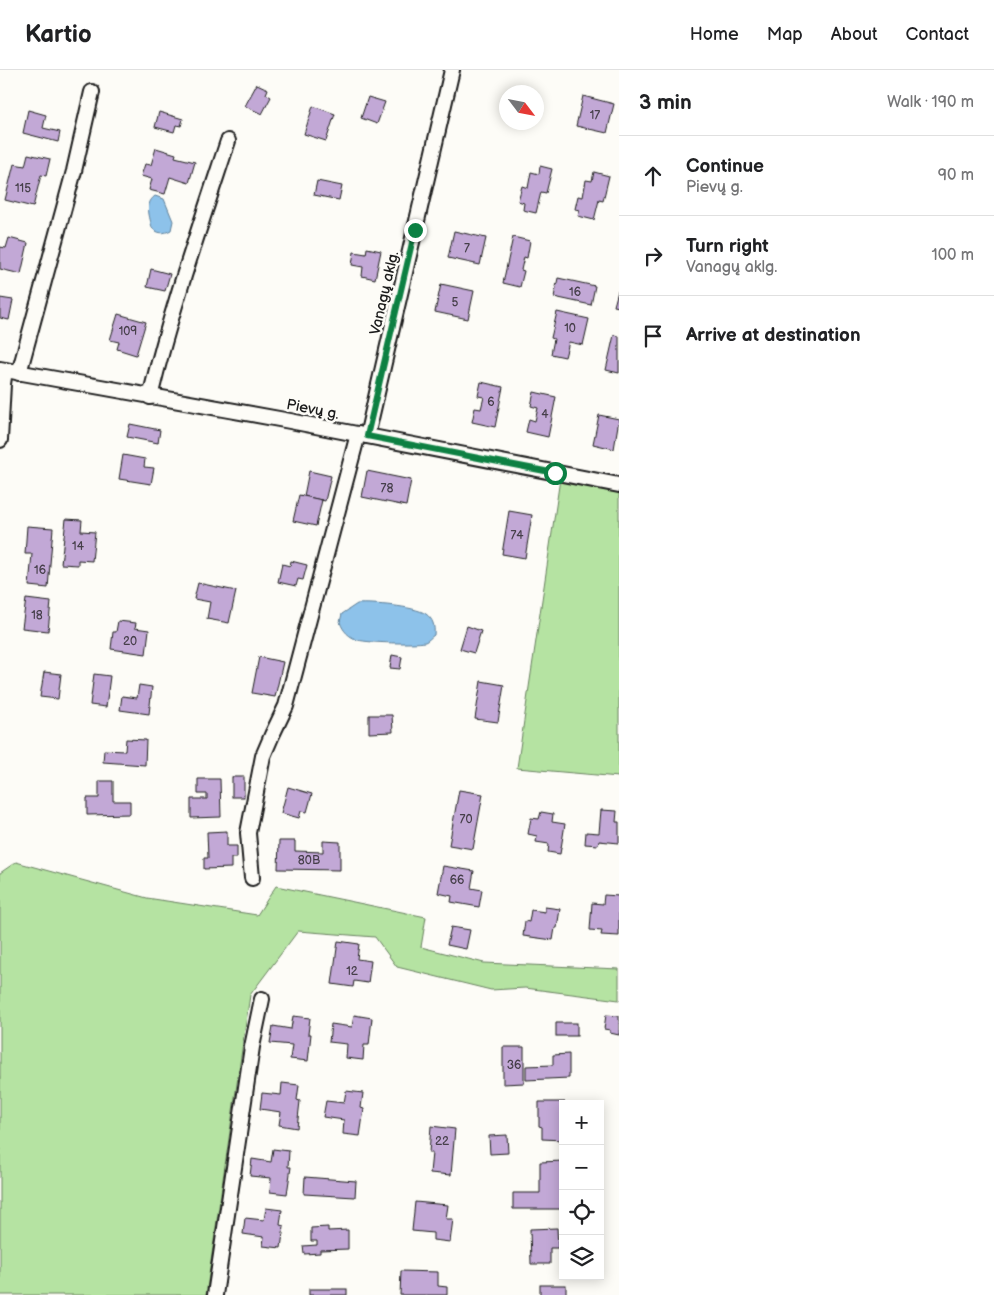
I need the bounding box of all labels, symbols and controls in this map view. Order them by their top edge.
text: Kartio [25,20,92,49]
text: Home [690,24,739,45]
text: Map [767,24,803,45]
text: About [831,24,878,45]
text: Contact [906,24,969,45]
north arrow [499,85,544,130]
text: 3 min [639,90,692,115]
text: Walk · 190 m [887,93,974,112]
house number: 17 [590,108,600,123]
text: Continue [686,155,764,178]
icon: ahead [639,162,667,190]
text: 90 m [938,166,974,185]
text: Pievų g. [686,178,743,197]
house number: 115 [15,181,31,196]
route end [404,219,427,242]
text: Turn right [686,235,769,258]
house number: 7 [464,241,470,256]
icon: right [639,242,667,270]
text: 100 m [931,246,974,265]
street label: Vanagų aklg. [366,249,403,337]
text: Vanagų aklg. [686,258,777,277]
house number: 16 [569,285,581,300]
house number: 5 [452,295,459,310]
house number: 10 [564,321,576,336]
icon: arrive [639,322,667,350]
house number: 109 [119,324,137,339]
text: Arrive at destination [686,324,861,347]
street label: Pievų g. [285,395,341,424]
house number: 6 [487,395,495,410]
house number: 4 [541,407,549,422]
route start [544,462,567,485]
house number: 78 [381,481,393,496]
house number: 74 [510,528,524,543]
house number: 14 [72,539,85,554]
house number: 16 [34,563,46,578]
house number: 18 [31,608,43,623]
house number: 20 [123,634,137,649]
house number: 70 [460,812,472,827]
house number: 80B [298,853,320,868]
house number: 66 [450,873,464,888]
house number: 12 [346,964,358,979]
house number: 36 [507,1058,521,1073]
map controls [559,1100,604,1280]
button: + [559,1100,604,1145]
house number: 22 [435,1134,449,1149]
button: − [559,1145,604,1190]
button: locate [559,1190,604,1235]
button: layers [559,1235,604,1280]

